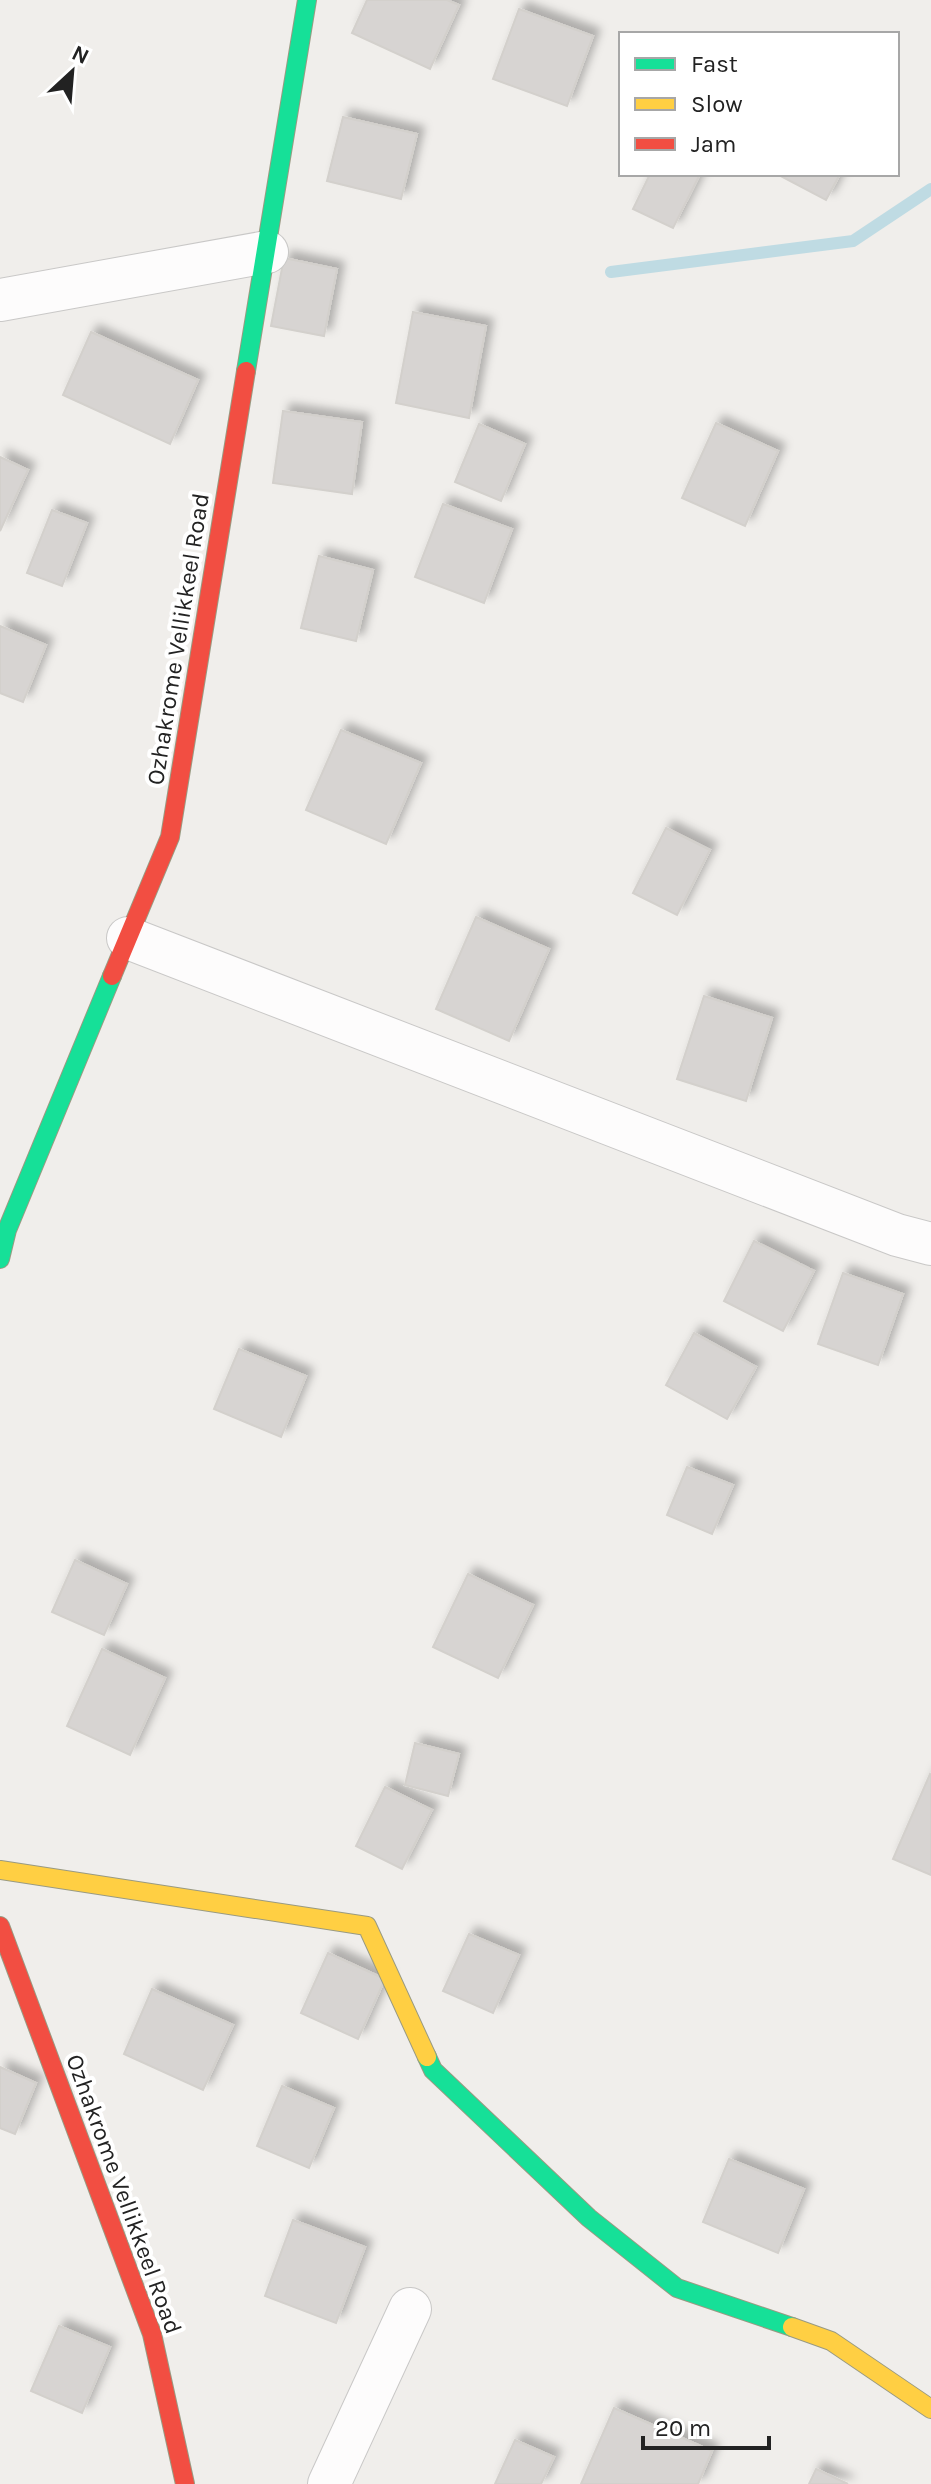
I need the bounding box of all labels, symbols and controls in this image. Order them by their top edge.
north arrow [32,32,112,112]
legend [619,32,899,176]
text: N [68,40,93,70]
text: Fast [691,50,738,78]
text: Slow [691,90,743,118]
text: Jam [691,130,736,158]
street label: Ozhakrome Vellikkeel Road [141,491,215,787]
street label: Ozhakrome Vellikkeel Road [60,2050,188,2338]
scale bar [643,2400,769,2450]
text: 20 m [655,2414,711,2442]

